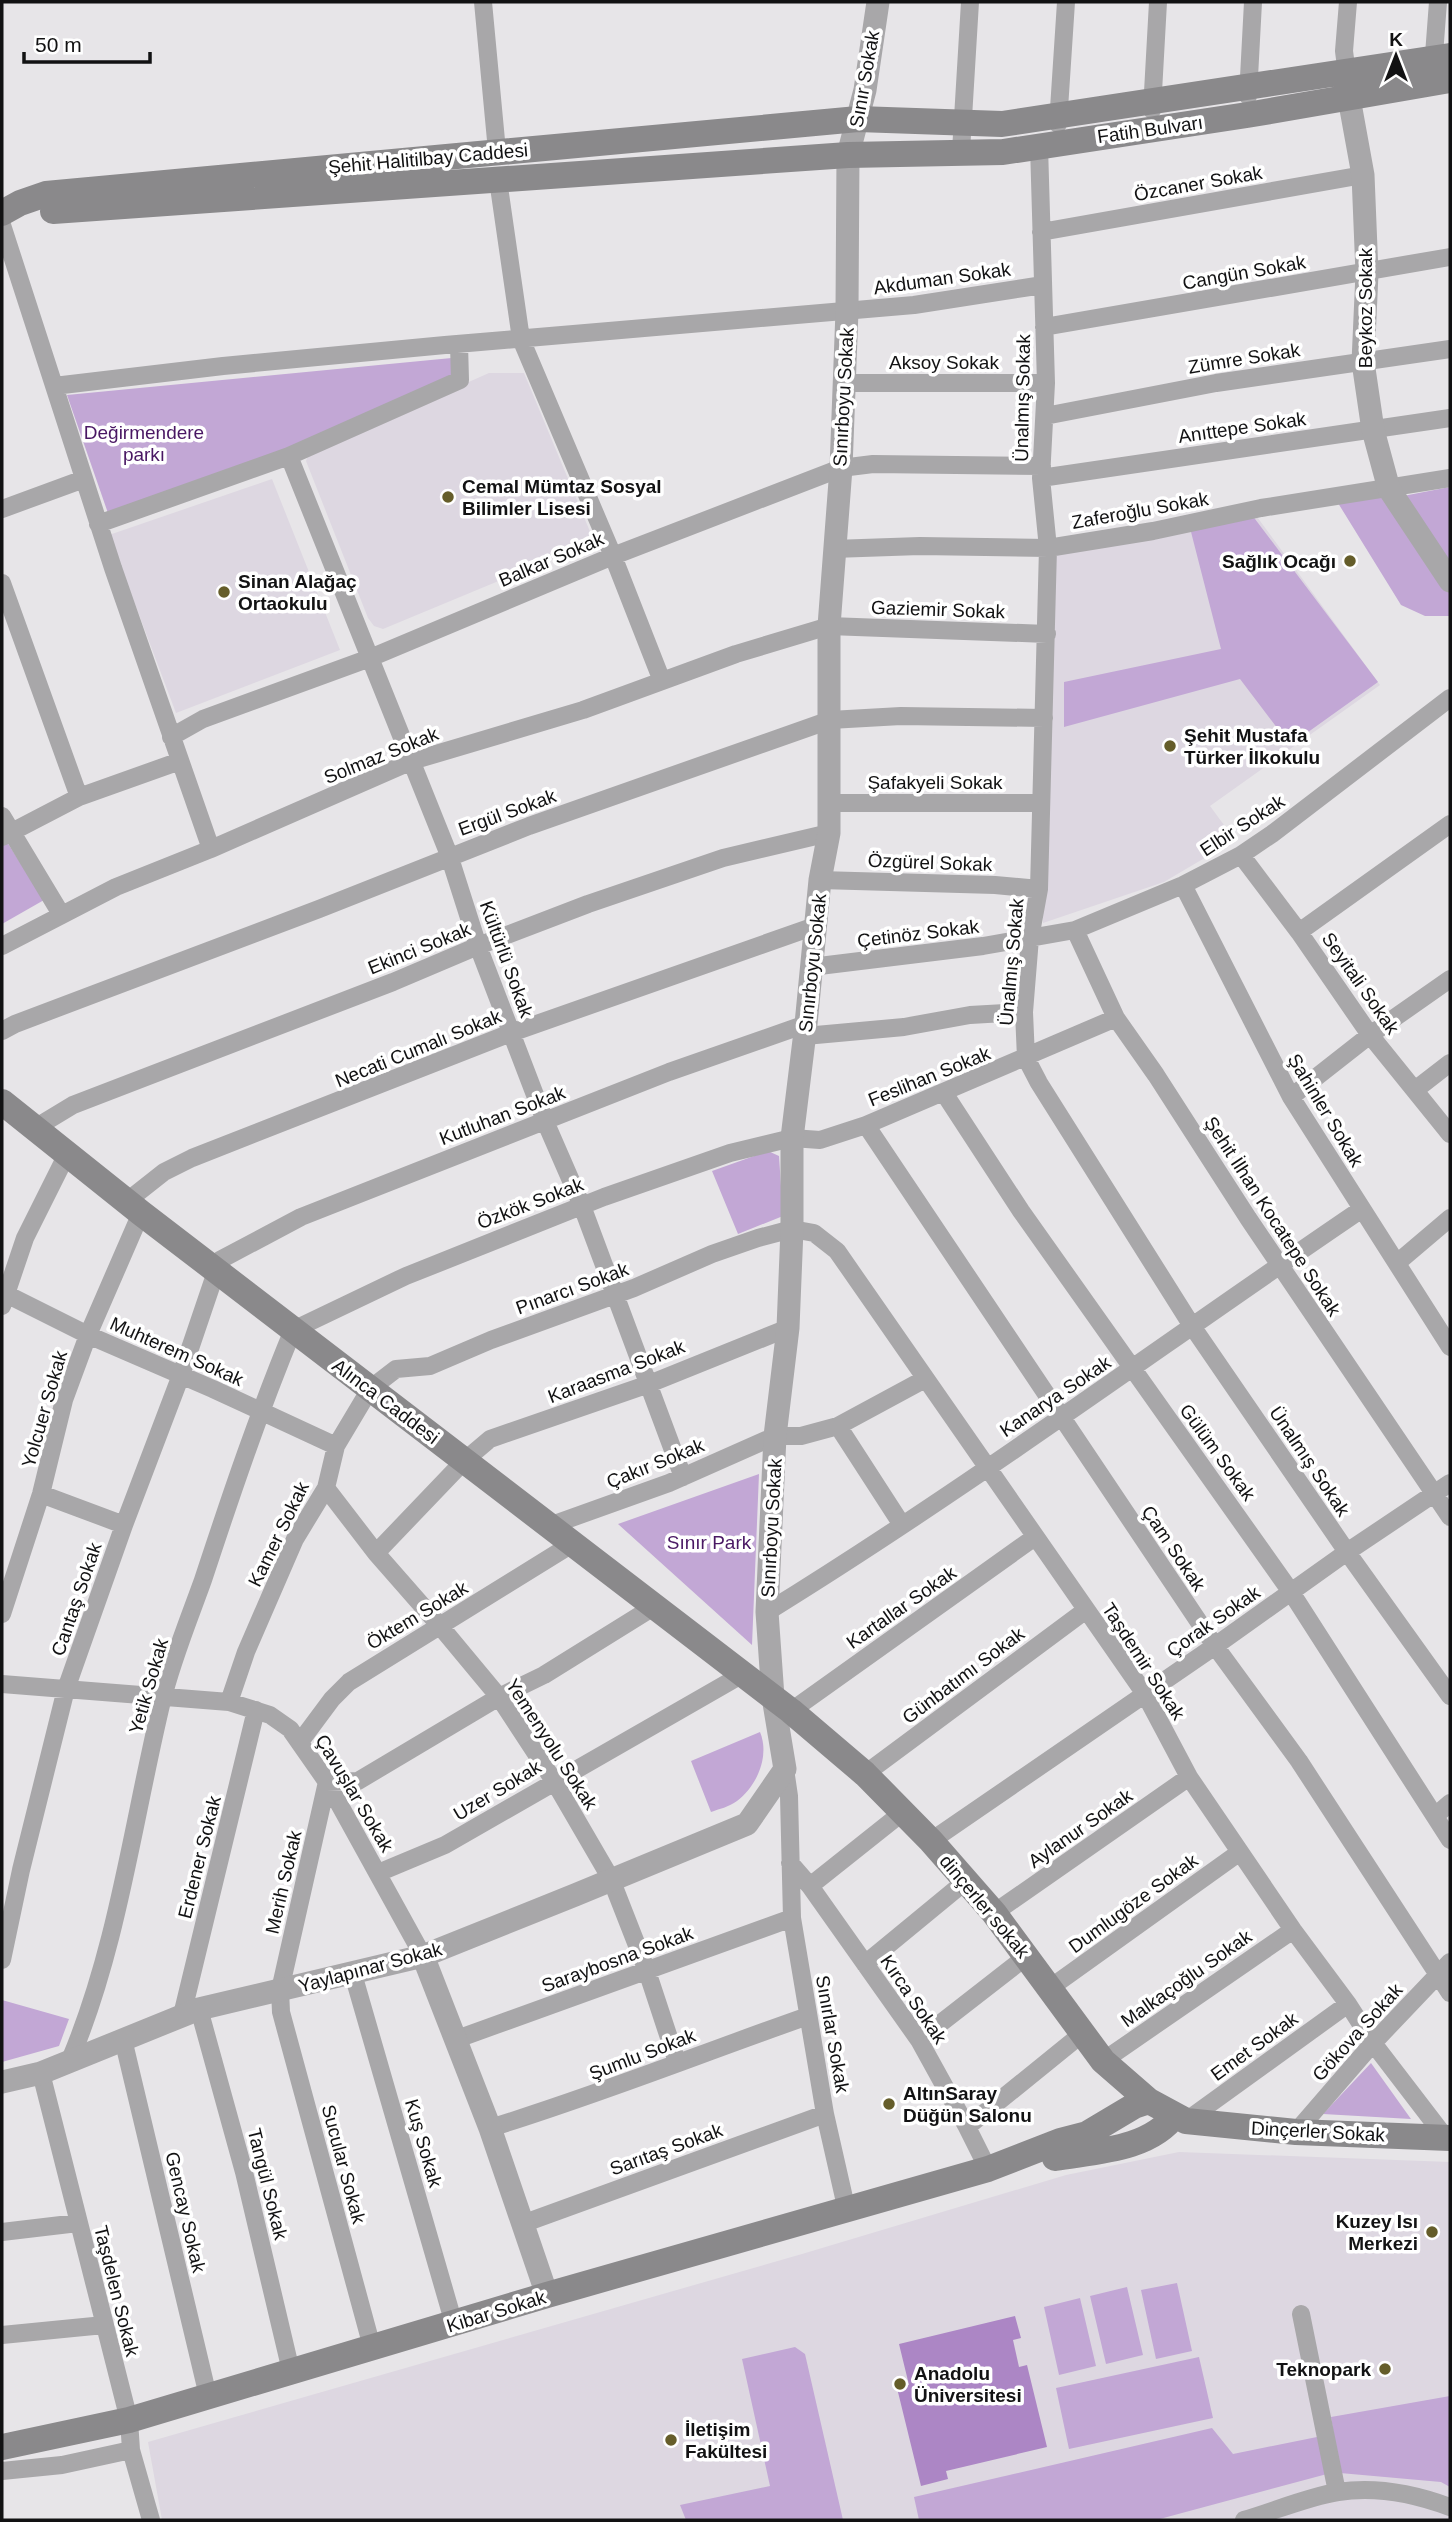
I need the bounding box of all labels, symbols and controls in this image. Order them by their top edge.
scale bar [24,21,150,65]
north arrow [1361,21,1431,91]
street label: Sınır Sokak [846,28,883,129]
text: K [1389,29,1403,50]
text: 50 m [35,33,82,56]
street label: Fatih Bulvarı [1096,112,1204,147]
street label: Şehit Halitilbay Caddesi [327,139,529,178]
street label: Özcaner Sokak [1132,162,1264,205]
street label: Beykoz Sokak [1355,247,1376,368]
street label: Cangün Sokak [1181,251,1308,294]
street label: Akduman Sokak [872,258,1013,299]
street label: Sınırboyu Sokak [829,326,858,467]
street label: Ünalmış Sokak [1011,333,1034,462]
street label: Zümre Sokak [1187,339,1302,378]
street label: Aksoy Sokak [889,352,999,373]
street label: Anıttepe Sokak [1177,408,1308,447]
park label: Değirmendere parkı [84,422,204,465]
place label: Cemal Mümtaz Sosyal Bilimler Lisesi [462,476,662,519]
street label: Zaferoğlu Sokak [1070,488,1211,533]
marker: Cemal Mümtaz Sosyal Bilimler Lisesi [440,489,456,505]
street label: Balkar Sokak [496,528,607,591]
place label: Sağlık Ocağı [1222,551,1336,572]
marker: Sağlık Ocağı [1342,553,1358,569]
place label: Sinan Alağaç Ortaokulu [238,571,357,614]
marker: Sinan Alağaç Ortaokulu [216,584,232,600]
street label: Gaziemir Sokak [871,597,1006,622]
street label: Solmaz Sokak [321,723,442,788]
place label: Şehit Mustafa Türker İlkokulu [1184,725,1320,768]
marker: Şehit Mustafa Türker İlkokulu [1162,738,1178,754]
street label: Şafakyeli Sokak [867,772,1003,793]
street label: Ergül Sokak [455,785,559,840]
street label: Elbir Sokak [1196,790,1289,860]
street label: Özgürel Sokak [867,850,993,875]
street label: Sınırboyu Sokak [795,892,830,1033]
street label: Ünalmış Sokak [995,897,1028,1027]
street label: Kültürlü Sokak [476,898,538,1021]
street label: Çetinöz Sokak [856,916,981,951]
street label: Ekinci Sokak [365,918,474,979]
street label: Seyitali Sokak [1318,928,1404,1039]
street label: Necati Cumalı Sokak [332,1005,505,1091]
street label: Feslihan Sokak [865,1042,994,1111]
street label: Şahinler Sokak [1284,1050,1368,1171]
street label: Kutluhan Sokak [436,1082,569,1149]
street label: Şehit İlhan Kocatepe Sokak [1200,1113,1345,1320]
street label: Özkök Sokak [474,1173,587,1233]
street label: Pınarcı Sokak [513,1258,632,1319]
street label: Muhterem Sokak [107,1313,247,1390]
street label: Karaasma Sokak [545,1336,688,1407]
street label: Yolcuer Sokak [18,1348,71,1470]
street label: Kanarya Sokak [996,1351,1115,1441]
street label: Alınca Caddesi [328,1355,443,1448]
street label: Gülüm Sokak [1176,1400,1260,1505]
street label: Ünalmış Sokak [1265,1402,1354,1521]
street label: Çakır Sokak [603,1434,708,1493]
street label: Sınırboyu Sokak [757,1457,786,1598]
street label: Kamer Sokak [244,1478,313,1590]
street label: Çam Sokak [1137,1502,1210,1595]
park label: Sınır Park [667,1532,752,1553]
street label: Cantaş Sokak [47,1539,106,1659]
street label: Kartallar Sokak [842,1562,960,1653]
street label: Öktem Sokak [363,1577,472,1654]
street label: Çorak Sokak [1163,1581,1264,1661]
street label: Taşdemir Sokak [1098,1599,1189,1724]
street label: Günbatımı Sokak [898,1623,1029,1728]
street label: Yetik Sokak [125,1635,172,1736]
street label: Yemenyolu Sokak [502,1675,602,1814]
street label: Çavuşlar Sokak [311,1731,398,1856]
street label: Uzer Sokak [450,1756,545,1825]
street label: Aylanur Sokak [1024,1784,1137,1872]
street label: Erdener Sokak [174,1793,225,1921]
street label: Merih Sokak [261,1828,306,1936]
street label: Dumlugöze Sokak [1065,1849,1202,1957]
street label: dinçerler sokak [936,1851,1034,1962]
street label: Saraybosna Sokak [539,1922,696,1997]
street label: Malkaçoğlu Sokak [1117,1925,1256,2031]
street label: Yaylapınar Sokak [296,1938,445,1997]
street label: Kırca Sokak [876,1951,951,2048]
street label: Sınırlar Sokak [812,1974,853,2095]
street label: Gökova Sokak [1308,1979,1407,2085]
street label: Emet Sokak [1207,2008,1302,2085]
street label: Şumlu Sokak [586,2024,699,2084]
place label: AltınSaray Düğün Salonu [903,2083,1032,2126]
marker: AltınSaray Düğün Salonu [881,2096,897,2112]
street label: Kuş Sokak [401,2097,446,2190]
street label: Sucular Sokak [318,2102,370,2226]
street label: Dinçerler Sokak [1250,2118,1386,2146]
street label: Sarıtaş Sokak [607,2119,726,2180]
street label: Tangül Sokak [244,2126,292,2242]
street label: Gencay Sokak [161,2150,210,2275]
place label: Kuzey Isı Merkezi [1336,2211,1418,2254]
street label: Taşdelen Sokak [90,2223,143,2359]
marker: Kuzey Isı Merkezi [1424,2224,1440,2240]
street label: Kibar Sokak [444,2286,549,2336]
place label: Teknopark [1276,2359,1371,2380]
marker: Teknopark [1377,2361,1393,2377]
place label: Anadolu Üniversitesi [914,2363,1022,2406]
marker: Anadolu Üniversitesi [892,2376,908,2392]
place label: İletişim Fakültesi [685,2419,767,2462]
marker: İletişim Fakültesi [663,2432,679,2448]

